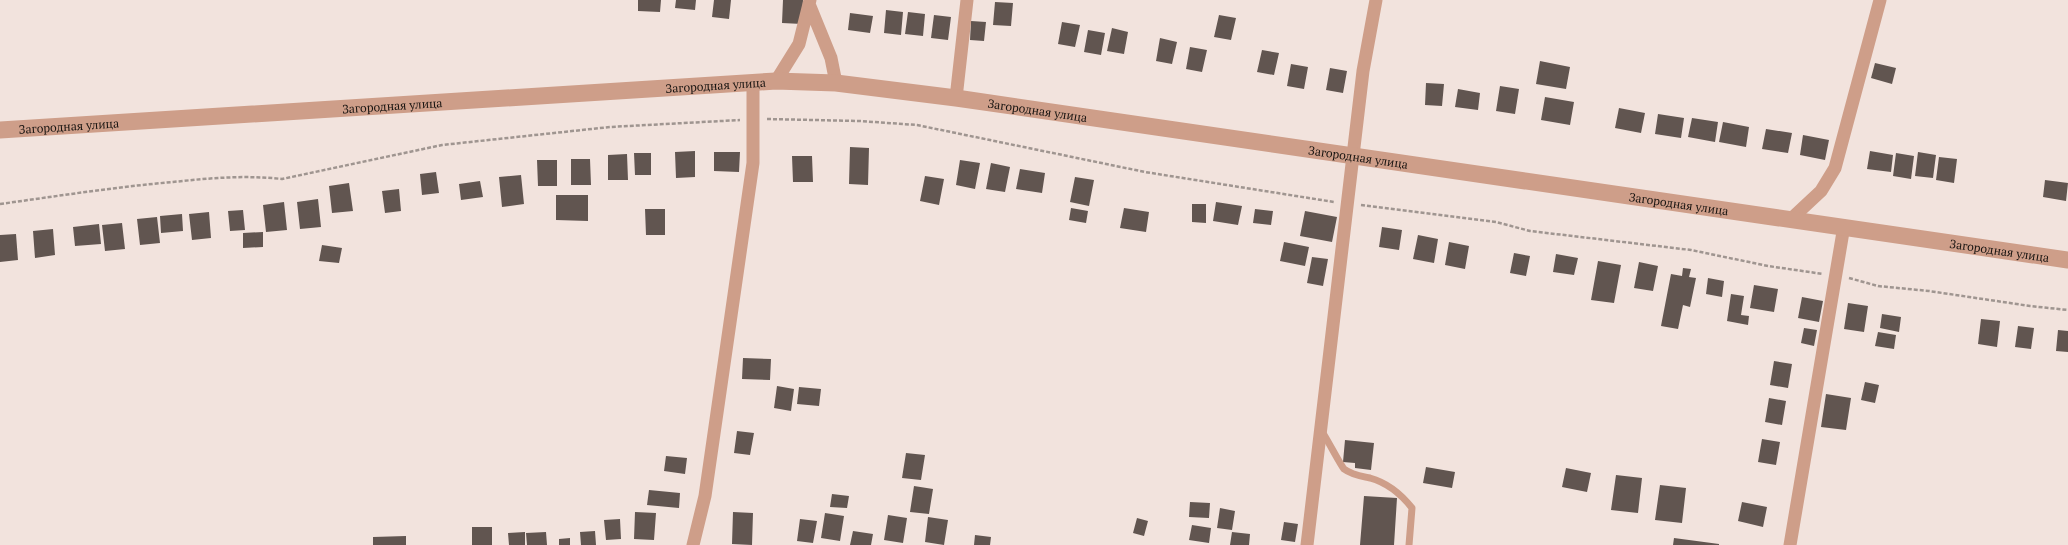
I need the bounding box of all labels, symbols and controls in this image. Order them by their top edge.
street label: Загородная улица [665,74,766,95]
street label: Загородная улица [342,95,443,116]
street label: Загородная улица [987,95,1088,125]
street label: Загородная улица [18,115,119,136]
street label: Загородная улица [1307,142,1409,171]
street label: Загородная улица [1628,189,1730,218]
street label: Загородная улица [1949,235,2050,265]

